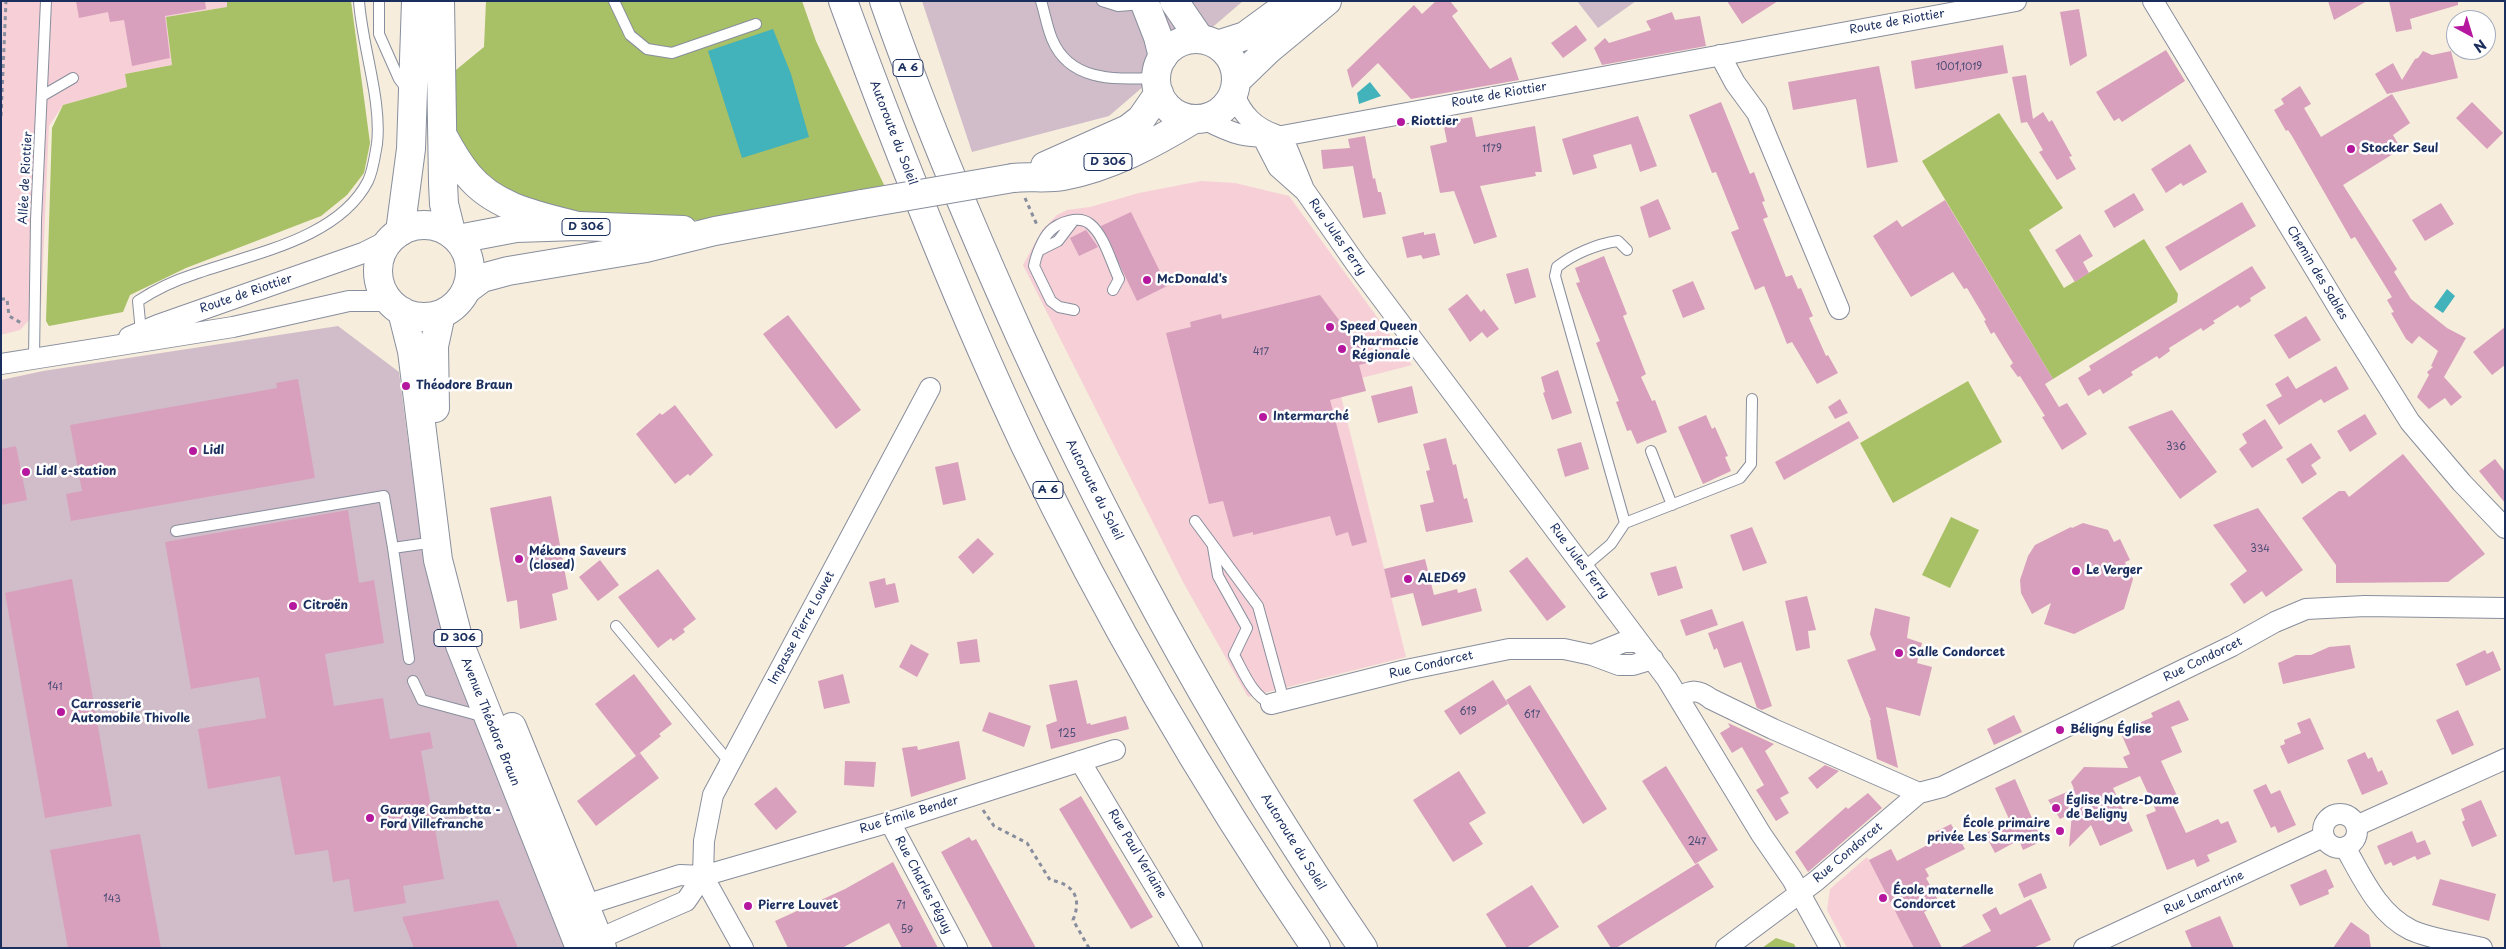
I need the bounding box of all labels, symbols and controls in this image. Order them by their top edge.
street label: Route de Riottier [1848,7,1946,37]
north arrow [2446,10,2496,60]
text: N [2469,35,2491,58]
road number: A 6 [893,59,923,76]
house number: 1001,1019 [1936,61,1982,73]
street label: Autoroute du Soleil [866,79,920,187]
street label: Route de Riottier [1450,80,1548,110]
place label: Riottier [1411,115,1458,129]
marker: Riottier [1395,116,1407,128]
street label: Allée de Riottier [16,131,36,225]
place label: Stocker Seul [2361,142,2438,156]
house number: 1179 [1482,143,1502,155]
marker: Stocker Seul [2345,143,2357,155]
road number: D 306 [1084,154,1132,170]
street label: Rue Jules Ferry [1305,196,1369,278]
road number: D 306 [562,218,610,236]
street label: Chemin des Sables [2283,224,2351,322]
street label: Route de Riottier [198,271,294,317]
place label: McDonald's [1157,273,1227,287]
marker: McDonald's [1141,274,1153,286]
place label: Speed Queen [1340,320,1418,334]
marker: Speed Queen [1324,321,1336,333]
place label: Pharmacie Régionale [1352,335,1418,363]
marker: Pharmacie Régionale [1336,343,1348,355]
house number: 417 [1253,346,1269,358]
place label: Théodore Braun [416,379,513,393]
marker: Théodore Braun [400,380,412,392]
place label: Intermarché [1273,410,1349,424]
marker: Intermarché [1257,411,1269,423]
street label: Autoroute du Soleil [1062,437,1126,543]
house number: 336 [2166,441,2186,453]
place label: Lidl [203,444,224,458]
marker: Lidl [187,445,199,457]
place label: Lidl e-station [36,465,116,479]
marker: Lidl e-station [20,466,32,478]
road number: A 6 [1033,482,1063,498]
street label: Rue Jules Ferry [1546,521,1612,601]
house number: 334 [2250,543,2270,555]
place label: Mékong Saveurs (closed) [529,545,626,573]
marker: Mékong Saveurs (closed) [513,553,525,565]
place label: Le Verger [2086,564,2142,578]
marker: Le Verger [2070,565,2082,577]
street label: Impasse Pierre Louvet [766,569,838,687]
place label: ALED69 [1418,572,1466,586]
marker: ALED69 [1402,573,1414,585]
place label: Citroën [303,599,348,613]
marker: Citroën [287,600,299,612]
road number: D 306 [434,630,482,646]
street label: Rue Condorcet [2161,635,2245,685]
place label: Salle Condorcet [1909,646,2005,660]
marker: Salle Condorcet [1893,647,1905,659]
street label: Rue Condorcet [1388,648,1474,682]
street label: Avenue Théodore Braun [458,656,522,788]
house number: 141 [48,681,62,693]
place label: Carrosserie Automobile Thivolle [71,698,190,726]
marker: Carrosserie Automobile Thivolle [55,706,67,718]
house number: 619 [1459,706,1477,718]
house number: 617 [1524,709,1540,721]
place label: Béligny Église [2070,723,2151,737]
marker: Béligny Église [2054,724,2066,736]
house number: 125 [1058,728,1076,740]
street label: Autoroute du Soleil [1258,791,1328,893]
street label: Rue Émile Bender [858,793,960,837]
place label: Église Notre-Dame de Beligny [2066,794,2179,822]
marker: Église Notre-Dame de Beligny [2050,802,2062,814]
place label: Garage Gambetta - Ford Villefranche [380,804,501,832]
street label: Rue Paul Verlaine [1105,807,1169,901]
marker: Garage Gambetta - Ford Villefranche [364,812,376,824]
place label: École primaire privée Les Sarments [1927,817,2050,845]
street label: Rue Condorcet [1810,820,1886,886]
marker: École primaire privée Les Sarments [2054,825,2066,837]
street label: Rue Charles Péguy [891,834,955,936]
house number: 247 [1688,836,1706,848]
street label: Rue Lamartine [2162,868,2246,918]
place label: École maternelle Condorcet [1893,884,1993,912]
marker: École maternelle Condorcet [1877,892,1889,904]
house number: 143 [103,893,121,905]
place label: Pierre Louvet [758,899,838,913]
marker: Pierre Louvet [742,900,754,912]
house number: 71 [896,900,906,912]
house number: 59 [901,924,913,936]

